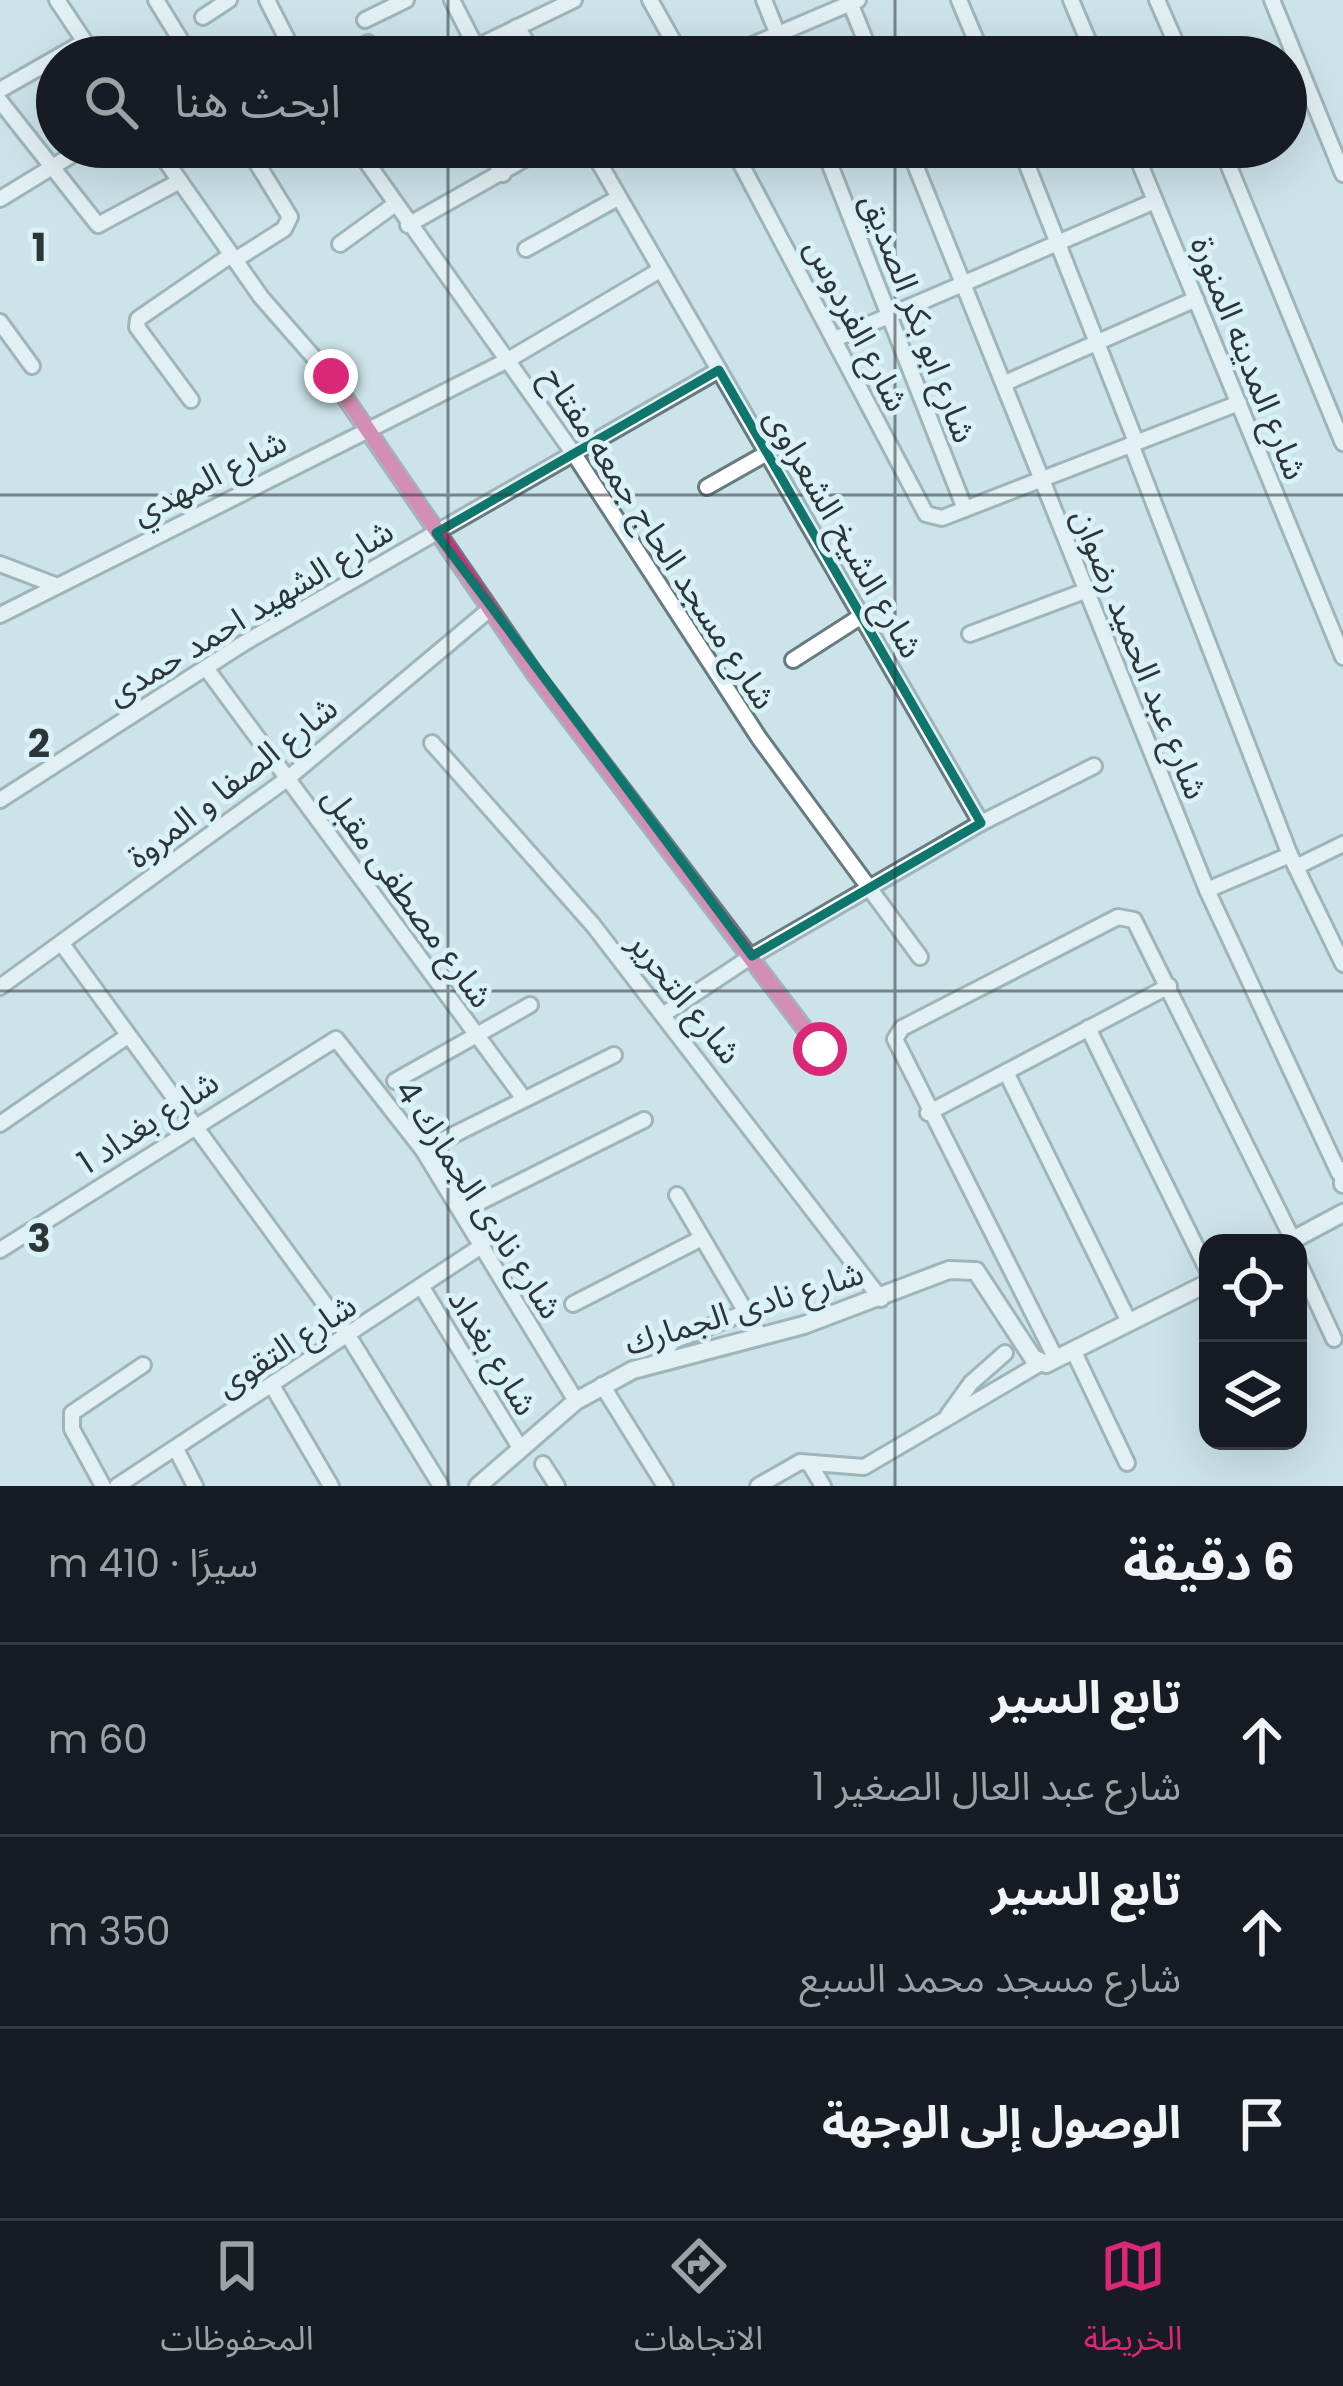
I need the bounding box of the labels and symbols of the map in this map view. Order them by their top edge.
street label: شارع ابو بكر الصديق [849,187,988,450]
text: 1 [32,220,46,275]
street label: شارع المدينه المنورة [1178,229,1319,487]
street label: شارع الفردوس [792,230,921,420]
route end [304,349,358,403]
street label: شارع مسجد الحاج جمعه مفتاح [530,357,788,719]
street label: شارع الشيخ الشعراوى [752,399,935,667]
street label: شارع المهدي [123,418,295,538]
street label: شارع عبد الحميد رضوان [1059,502,1220,807]
street label: شارع الشهيد احمد حمدى [98,508,403,717]
street label: شارع الصفا و المروة [117,685,348,880]
text: 2 [28,716,50,771]
street label: شارع مصطفى مقبل [311,777,505,1018]
street label: شارع التحرير [616,921,753,1075]
route start [793,1022,847,1076]
street label: شارع بغداد 1 [68,1059,228,1186]
street label: شارع نادى الجمارك 4 [383,1070,574,1329]
text: 3 [27,1211,51,1266]
street label: شارع نادى الجمارك [619,1249,870,1368]
street label: شارع بغداد [436,1280,549,1425]
street label: شارع التقوى [207,1282,366,1409]

